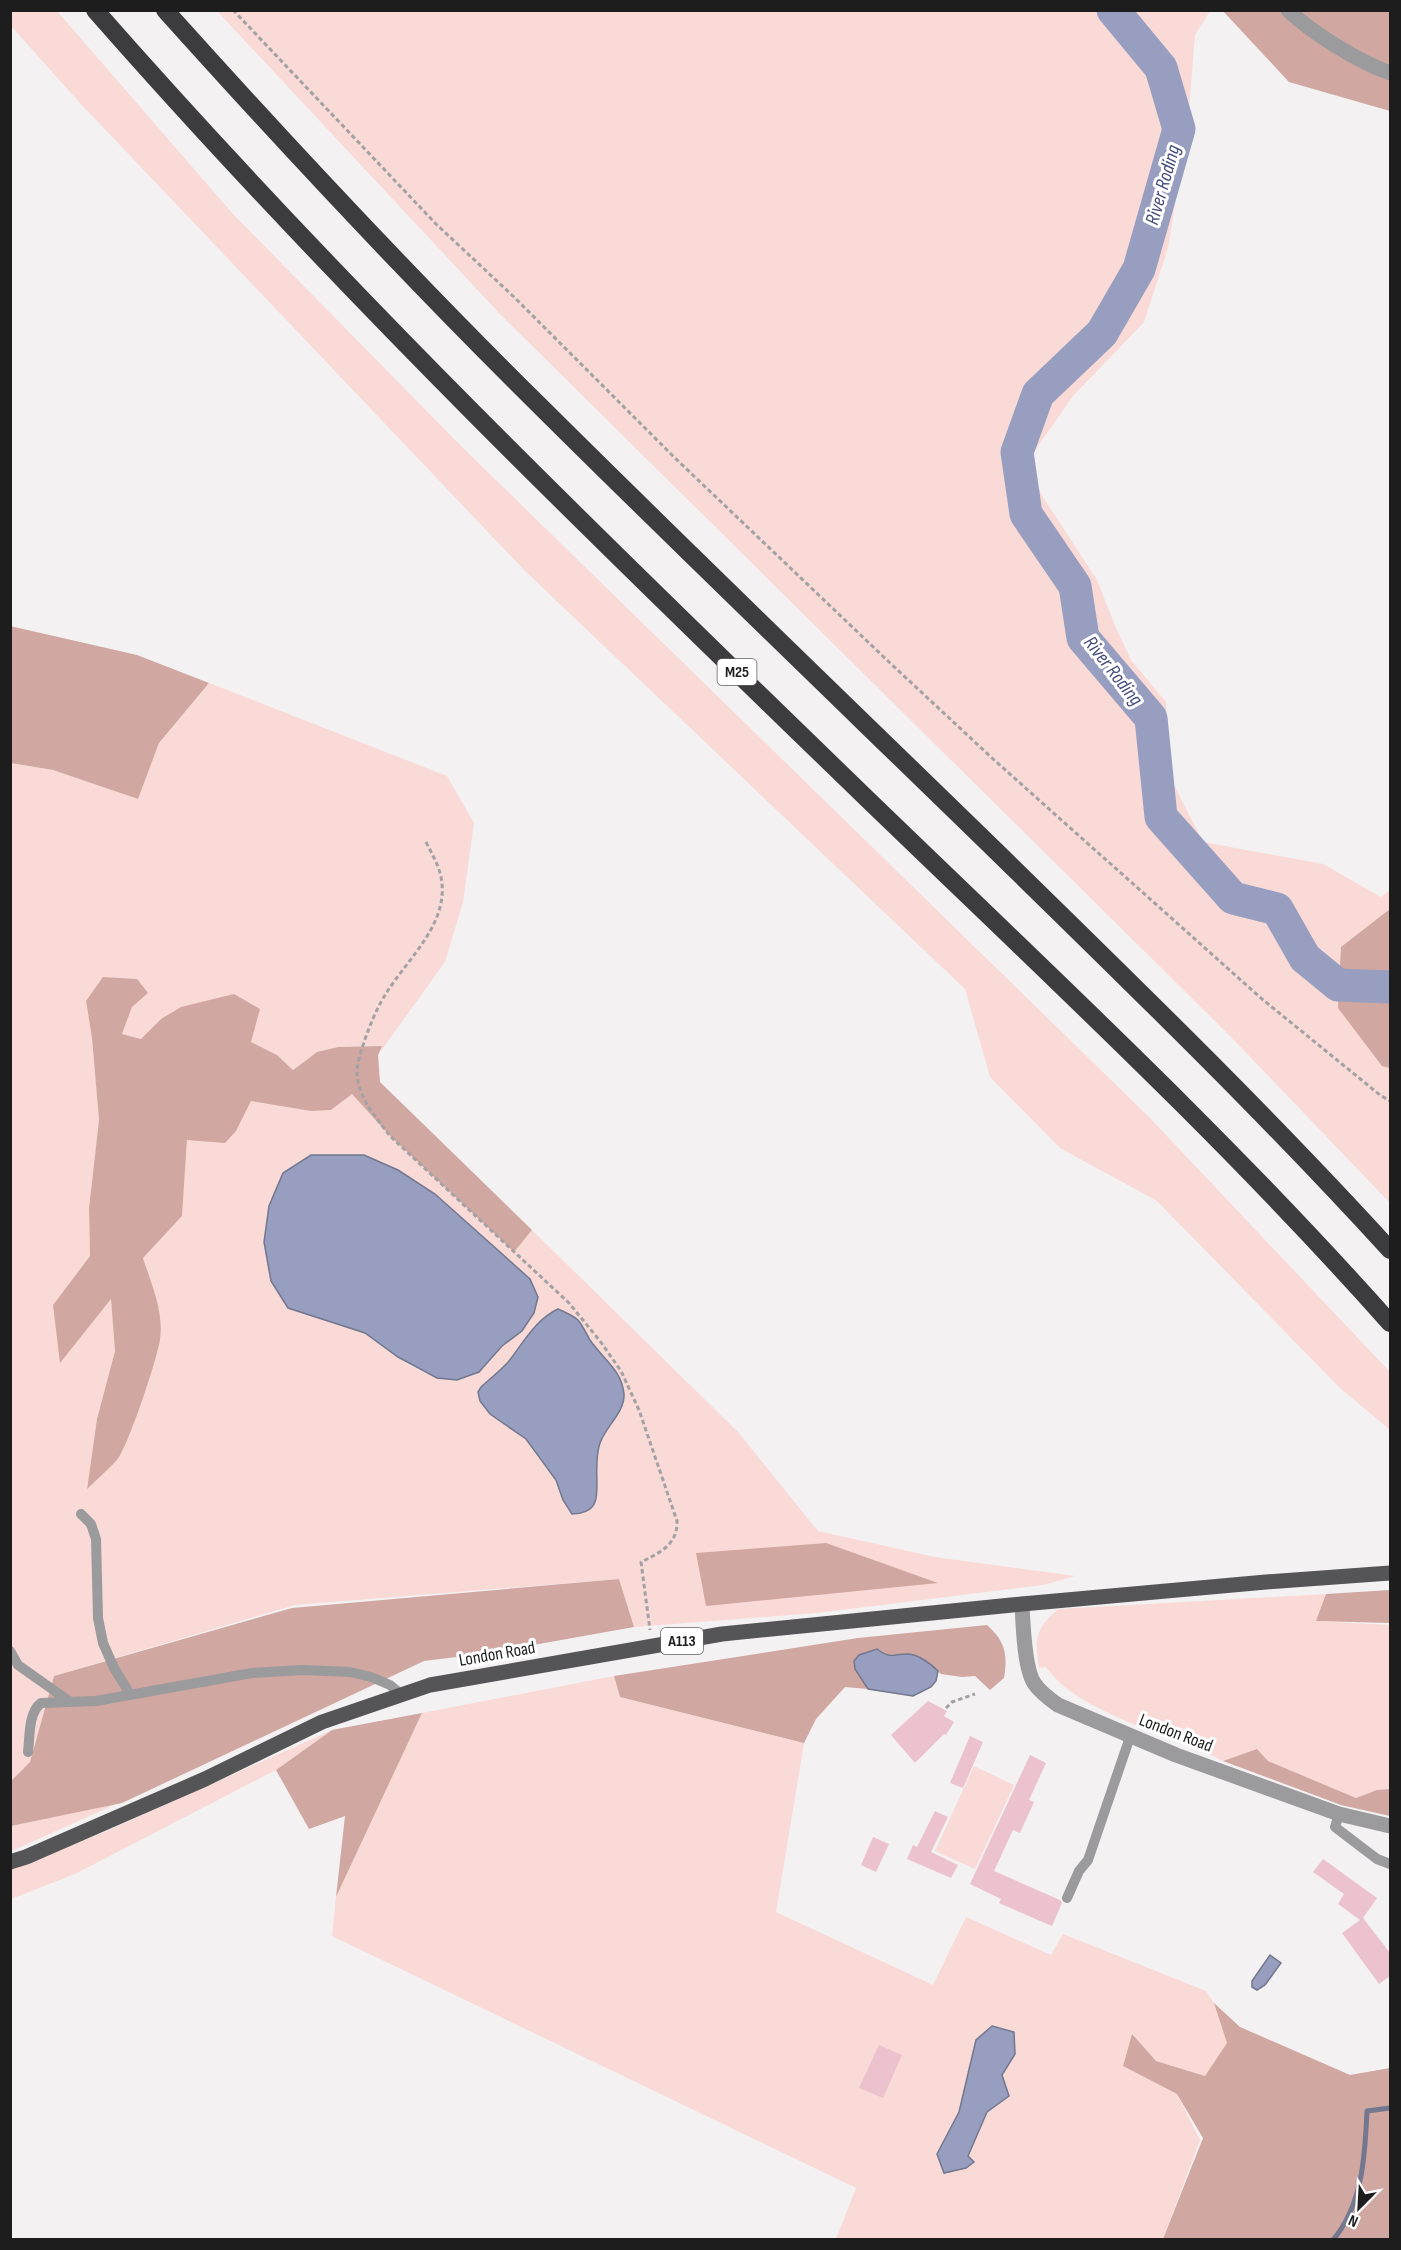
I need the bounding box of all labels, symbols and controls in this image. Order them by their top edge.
water label: River Roding [1140,142,1186,228]
water label: River Roding [1078,631,1148,711]
road number: M25 [718,659,756,685]
road number: A113 [661,1628,703,1654]
street label: London Road [457,1637,537,1671]
street label: London Road [1136,1709,1216,1757]
north arrow [1329,2178,1389,2238]
text: N [1346,2210,1361,2231]

